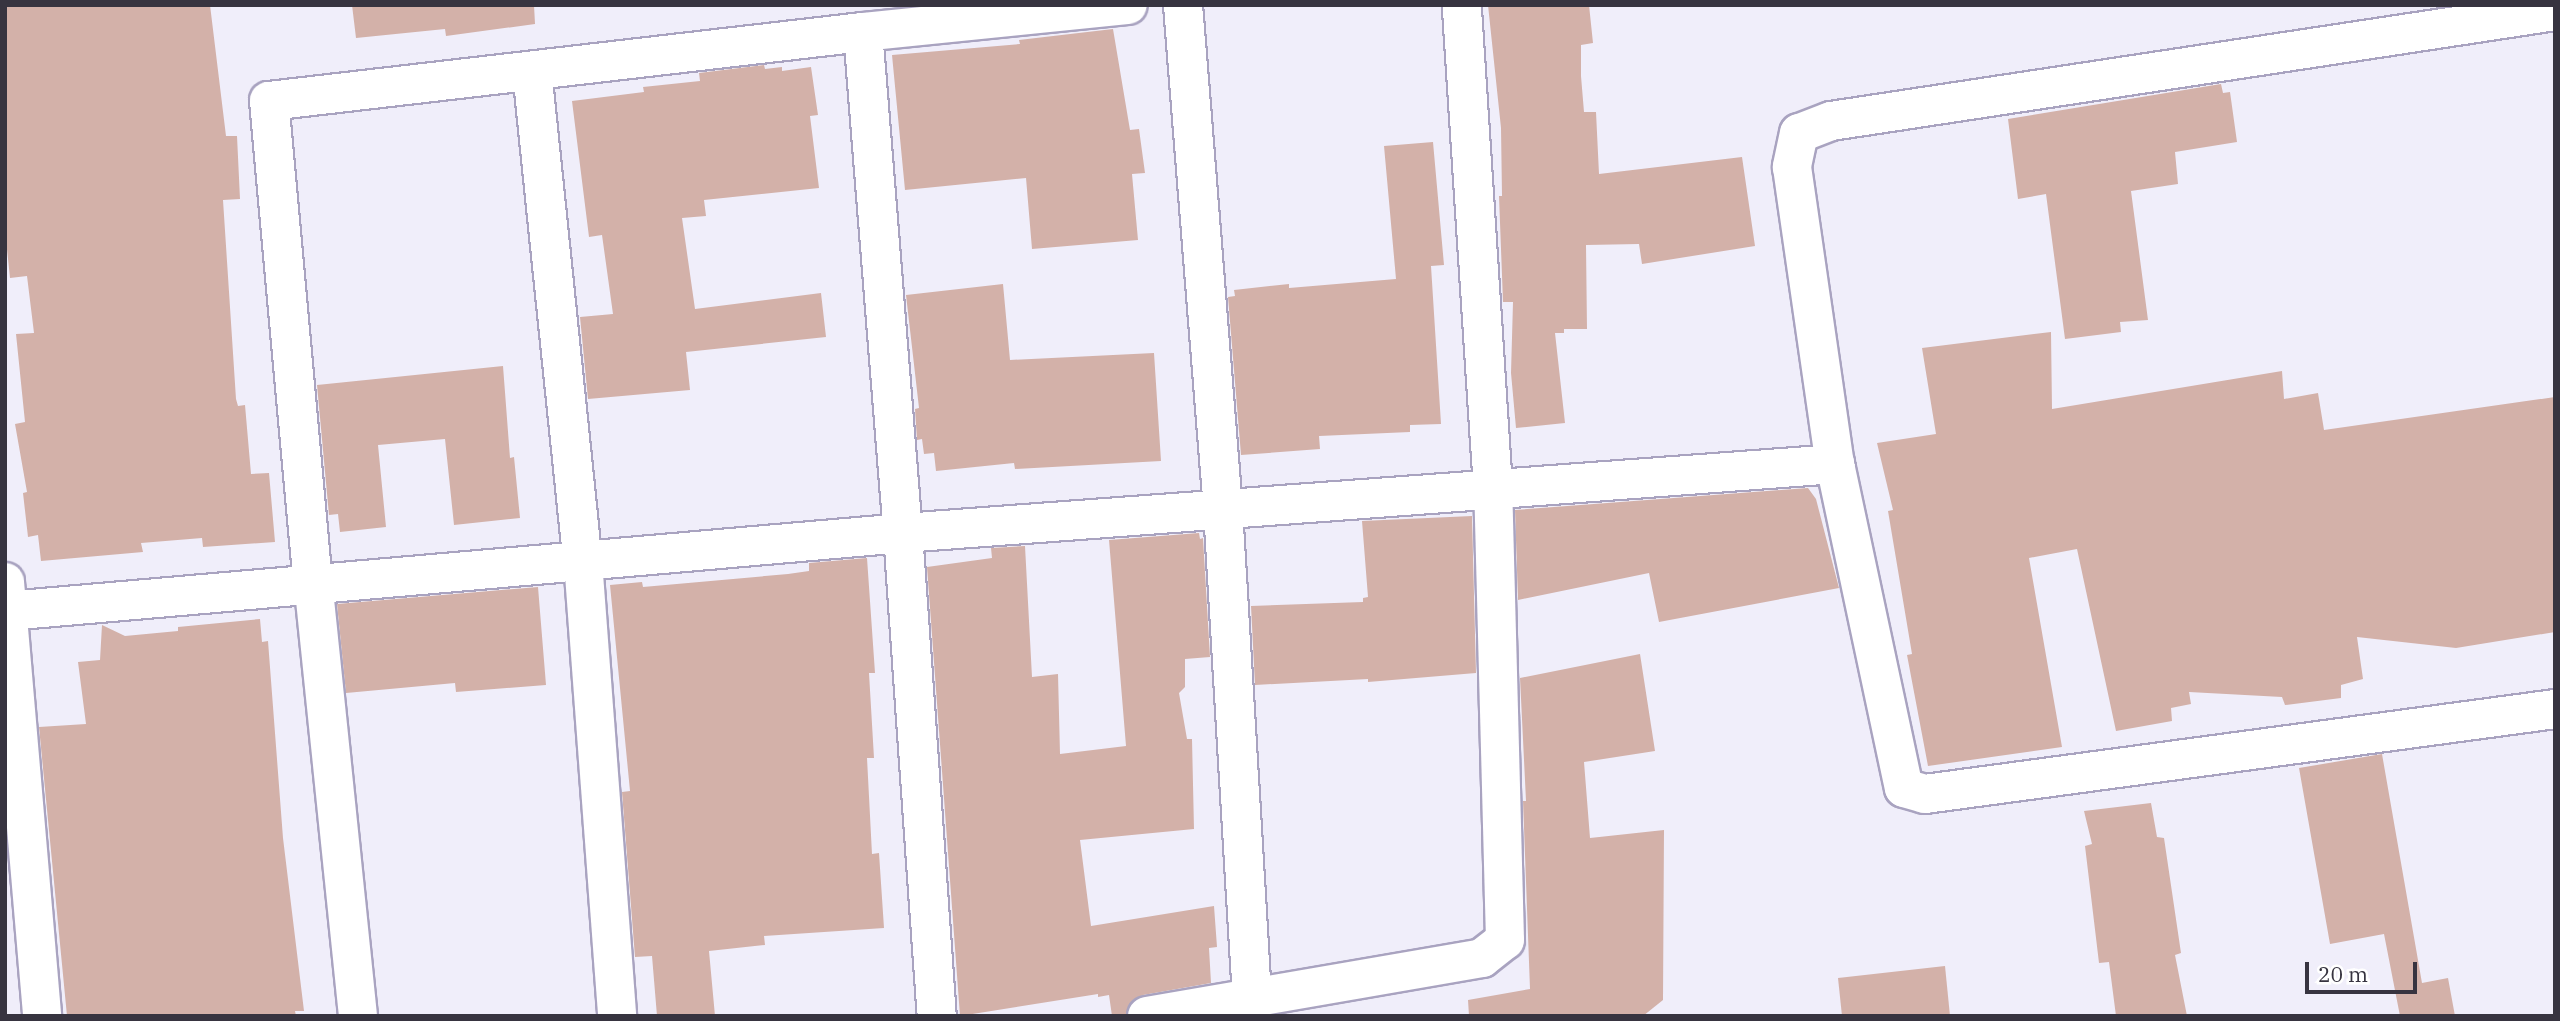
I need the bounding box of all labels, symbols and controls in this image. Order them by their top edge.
scale bar [2308,948,2420,992]
text: 20 m [2318,960,2368,988]

